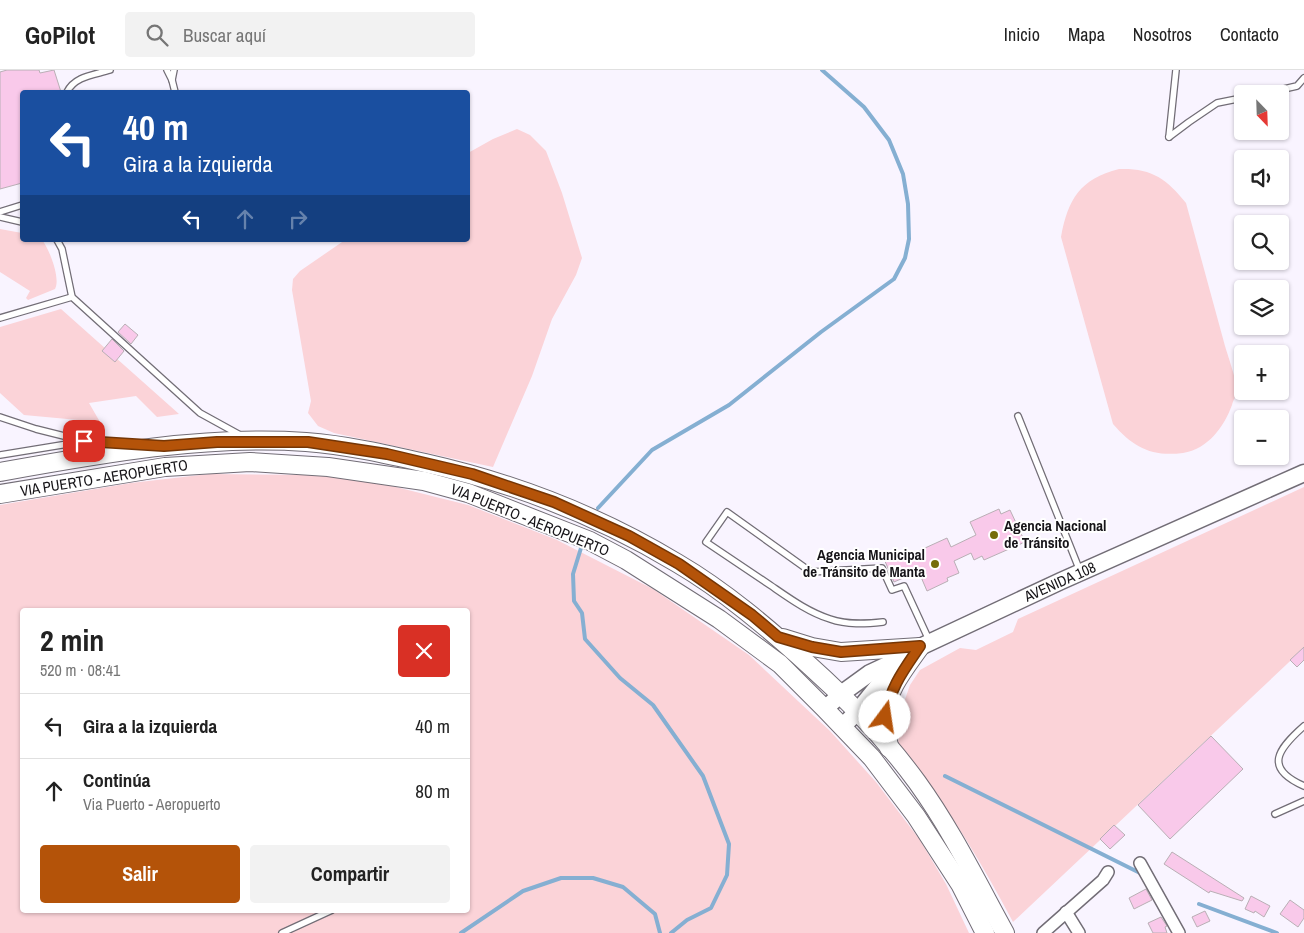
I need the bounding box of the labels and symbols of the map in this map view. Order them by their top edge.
north arrow [1234,85,1289,140]
pin [63,420,105,462]
street label: VIA PUERTO - AEROPUERTO [19,454,189,501]
street label: VIA PUERTO - AEROPUERTO [448,478,613,561]
place label: Agencia Nacional de Tránsito [1004,515,1107,553]
marker: Agencia Nacional de Tránsito [988,529,1000,541]
place label: Agencia Municipal de Tránsito de Manta [803,544,925,582]
street label: AVENIDA 108 [1020,556,1099,607]
marker: Agencia Municipal de Tránsito de Manta [929,558,941,570]
position arrow [858,690,910,742]

